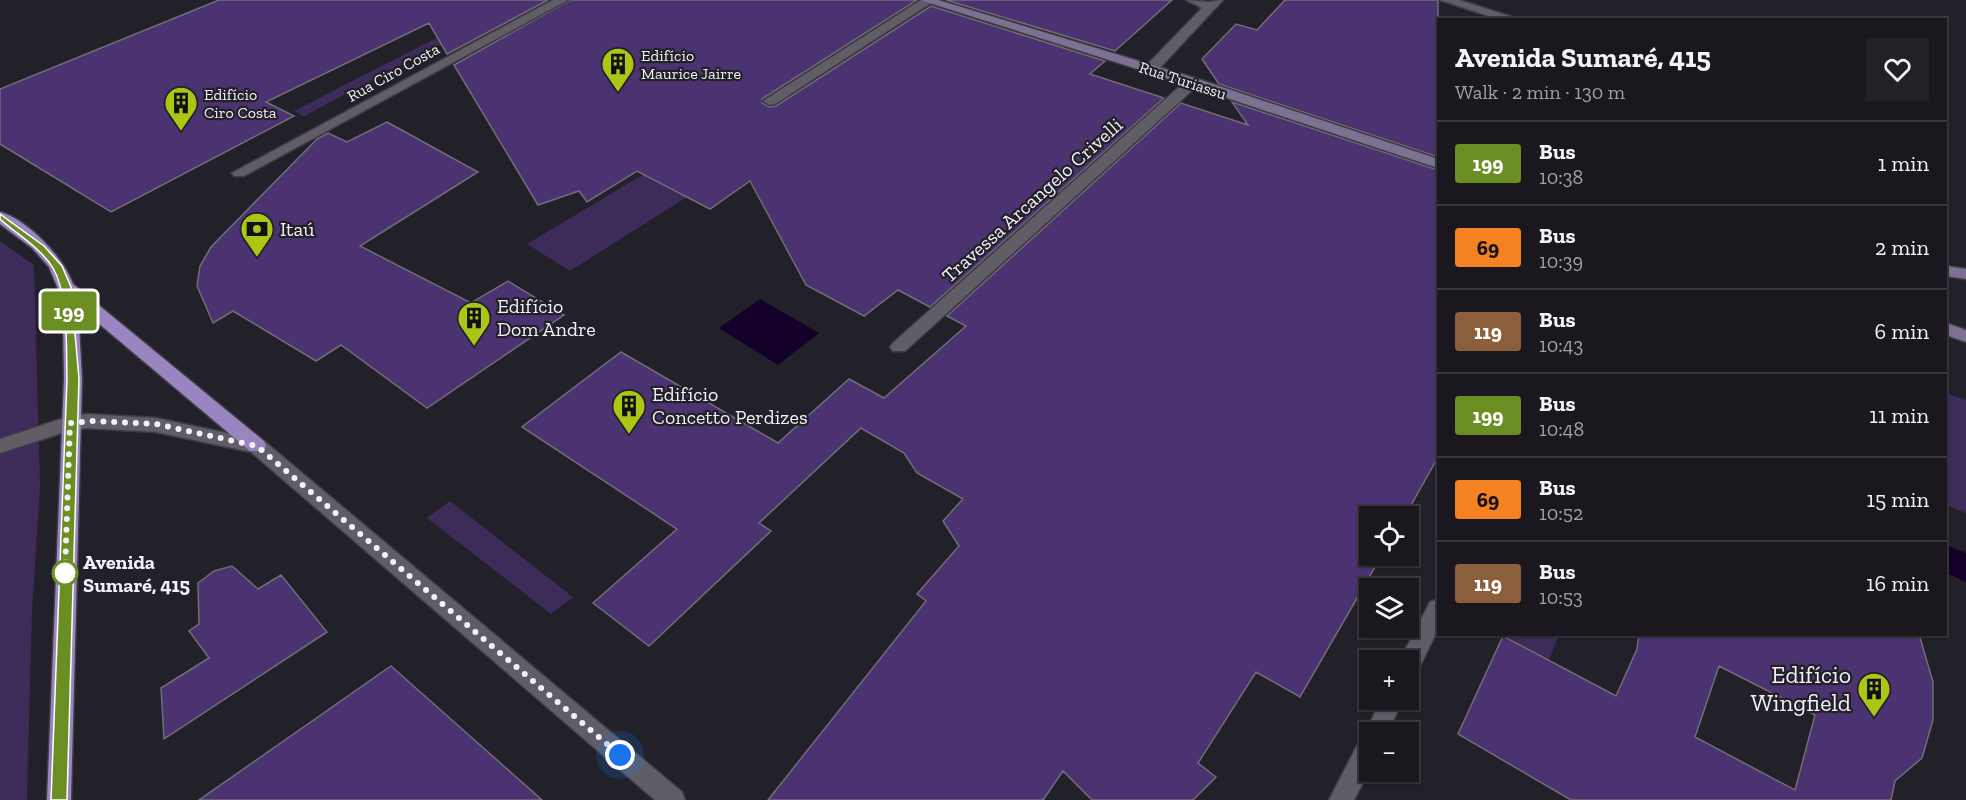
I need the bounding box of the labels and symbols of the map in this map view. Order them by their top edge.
street label: Rua Ciro Costa [344,39,443,106]
building icon: Edifício Maurice Jairre [600,46,636,93]
place label: Edifício Maurice Jairre [641,46,741,83]
street label: Rua Turiassu [1137,57,1229,104]
building icon: Edifício Ciro Costa [163,85,199,132]
place label: Edifício Ciro Costa [204,85,277,122]
street label: Travessa Arcangelo Crivelli [937,112,1127,287]
bank icon: Itaú [239,211,275,258]
place label: Itaú [280,217,314,241]
line badge: 199 [34,292,104,330]
place label: Edifício Dom Andre [497,294,596,341]
building icon: Edifício Dom Andre [456,300,492,347]
place label: Edifício Concetto Perdizes [652,382,808,429]
building icon: Edifício Concetto Perdizes [611,388,647,435]
place label: Avenida Sumaré, 415 [83,550,190,597]
marker: Avenida Sumaré, 415 [52,560,78,586]
place label: Edifício Wingfield [1751,660,1851,717]
building icon: Edifício Wingfield [1856,671,1892,718]
your location [605,740,635,770]

